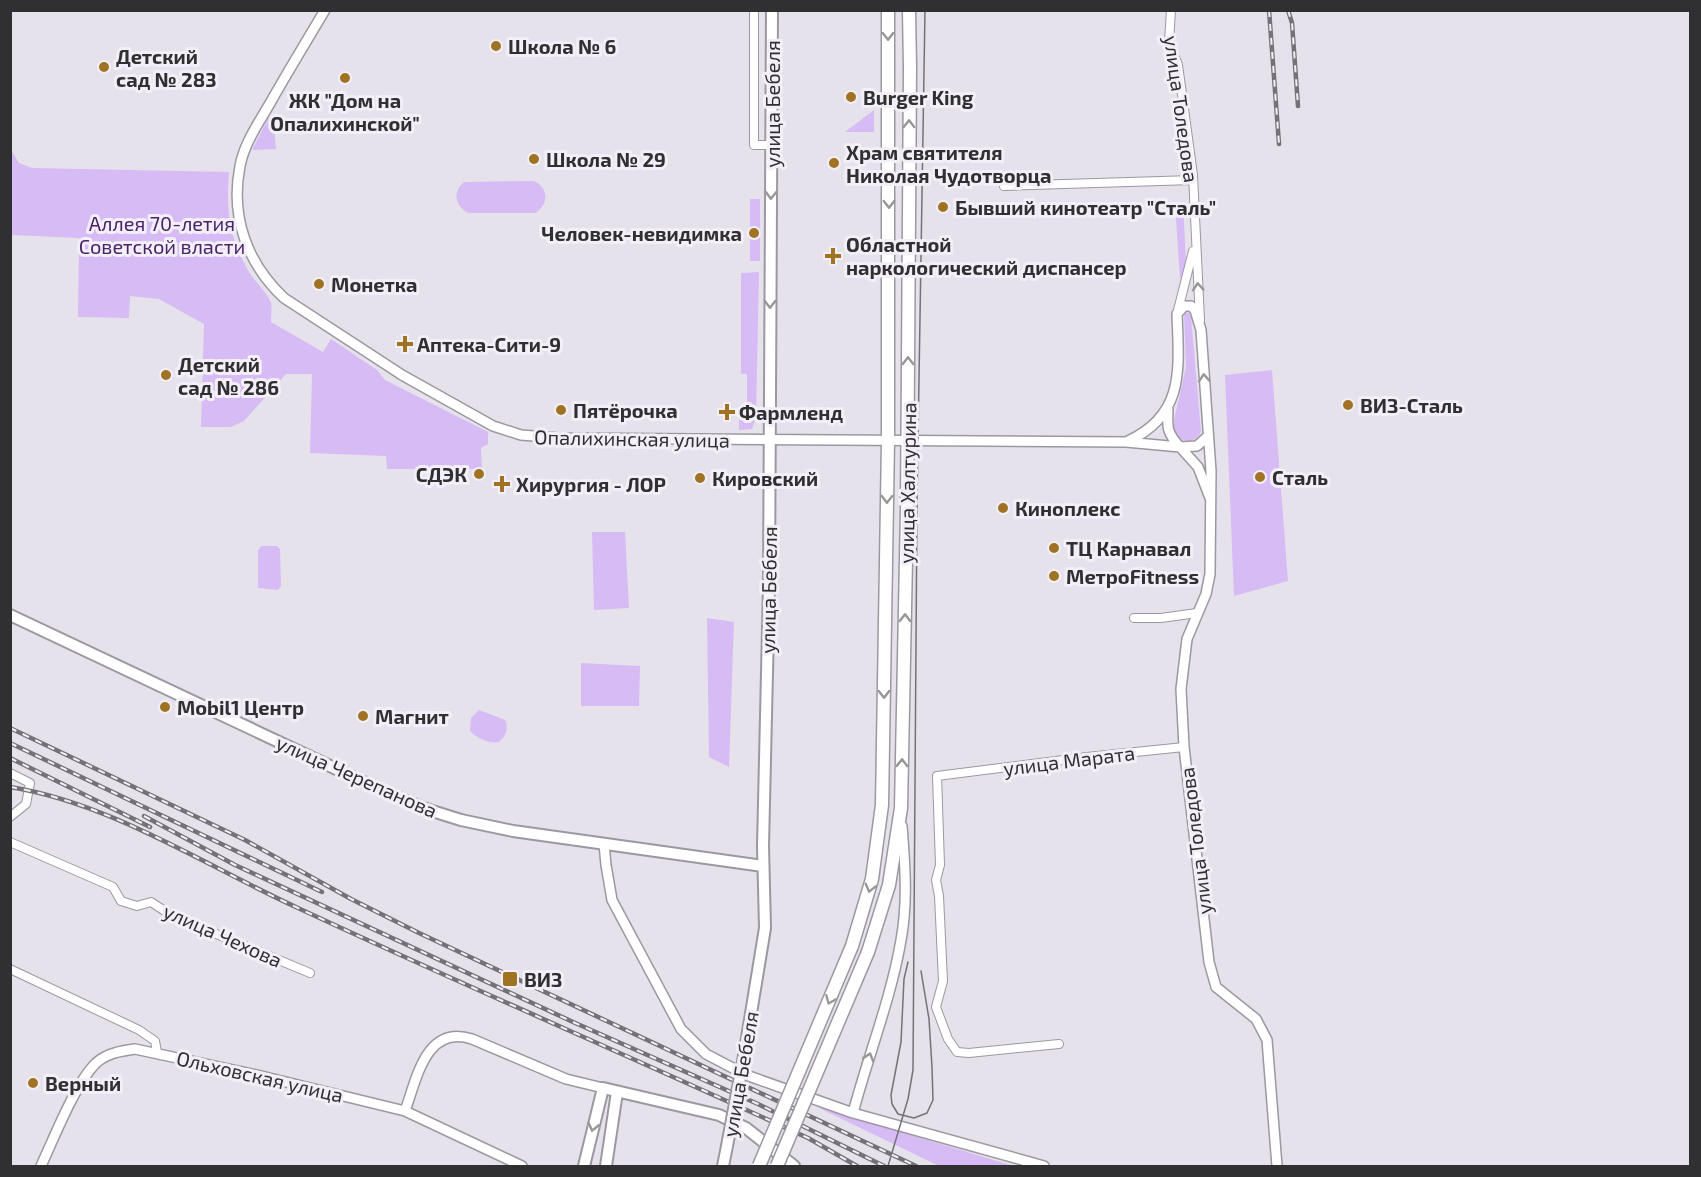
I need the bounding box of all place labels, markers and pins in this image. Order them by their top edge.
place label: Школа № 6 [508,34,616,58]
marker: Школа № 6 [489,39,503,53]
place label: Детский сад № 283 [116,44,216,91]
marker: Детский сад № 283 [97,60,111,74]
marker: ЖК "Дом на Опалихинской" [338,71,352,85]
place label: Burger King [863,85,974,109]
place label: ЖК "Дом на Опалихинской" [270,88,420,135]
marker: Burger King [844,90,858,104]
place label: Храм святителя Николая Чудотворца [846,140,1052,187]
place label: Школа № 29 [546,147,666,171]
marker: Школа № 29 [527,152,541,166]
marker: Храм святителя Николая Чудотворца [827,156,841,170]
place label: Бывший кинотеатр "Сталь" [955,195,1216,219]
marker: Бывший кинотеатр "Сталь" [936,200,950,214]
place label: Человек-невидимка [541,221,742,245]
marker: Человек-невидимка [747,226,761,240]
place label: Областной наркологический диспансер [846,232,1127,279]
marker: Областной наркологический диспансер [824,247,842,265]
place label: Монетка [331,272,417,296]
marker: Монетка [312,277,326,291]
place label: Аптека-Сити-9 [417,332,561,356]
marker: Аптека-Сити-9 [398,337,412,351]
place label: Детский сад № 286 [178,352,279,399]
marker: Детский сад № 286 [159,368,173,382]
place label: ВИЗ-Сталь [1360,393,1463,417]
place label: Пятёрочка [573,398,678,422]
marker: ВИЗ-Сталь [1341,398,1355,412]
place label: Фармленд [739,400,843,424]
marker: Пятёрочка [554,403,568,417]
marker: Фармленд [720,405,734,419]
place label: СДЭК [416,462,467,486]
place label: Сталь [1272,465,1328,489]
place label: Кировский [712,466,818,490]
marker: СДЭК [472,467,486,481]
marker: Сталь [1253,470,1267,484]
marker: Кировский [693,471,707,485]
place label: Хирургия - ЛОР [516,472,666,496]
marker: Хирургия - ЛОР [493,475,511,493]
place label: Киноплекс [1015,496,1120,520]
marker: Киноплекс [996,501,1010,515]
place label: ТЦ Карнавал [1066,536,1191,560]
marker: ТЦ Карнавал [1047,541,1061,555]
place label: МетроFitness [1066,564,1199,588]
marker: МетроFitness [1047,569,1061,583]
place label: Mobil1 Центр [177,695,304,719]
marker: Mobil1 Центр [158,700,172,714]
place label: Магнит [375,704,449,728]
marker: Магнит [356,709,370,723]
place label: ВИЗ [524,967,562,991]
marker: ВИЗ [501,970,519,988]
place label: Верный [45,1071,121,1095]
marker: Верный [26,1076,40,1090]

